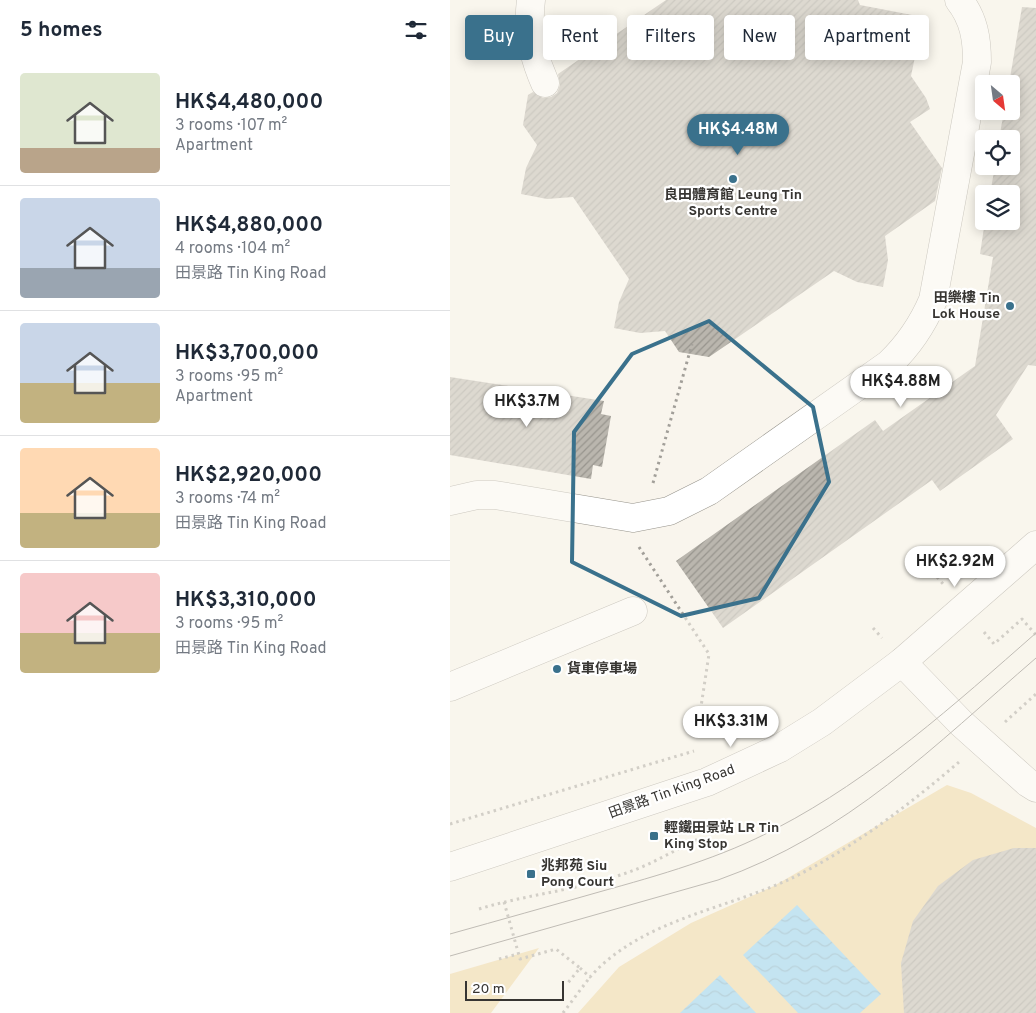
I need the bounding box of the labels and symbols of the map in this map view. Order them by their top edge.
north arrow [975,75,1020,120]
pin: HK$4.48M [686,114,790,156]
marker: 良田體育館 Leung Tin Sports Centre [727,173,739,185]
place label: 良田體育館 Leung Tin Sports Centre [664,187,802,220]
place label: 田樂樓 Tin Lok House [932,289,1000,323]
marker: 田樂樓 Tin Lok House [1004,300,1016,312]
pin: HK$4.88M [849,366,953,408]
pin: HK$3.7M [481,386,573,428]
pin: HK$2.92M [903,546,1007,588]
place label: 貨車停車場 [567,660,637,678]
marker: 貨車停車場 [551,663,563,675]
pin: HK$3.31M [679,706,783,748]
street label: 田景路 Tin King Road [607,761,737,823]
place label: 輕鐵田景站 LR Tin King Stop [664,819,779,853]
marker: 輕鐵田景站 LR Tin King Stop [648,830,660,842]
place label: 兆邦苑 Siu Pong Court [541,858,614,891]
marker: 兆邦苑 Siu Pong Court [525,868,537,880]
scale bar [465,978,564,1001]

